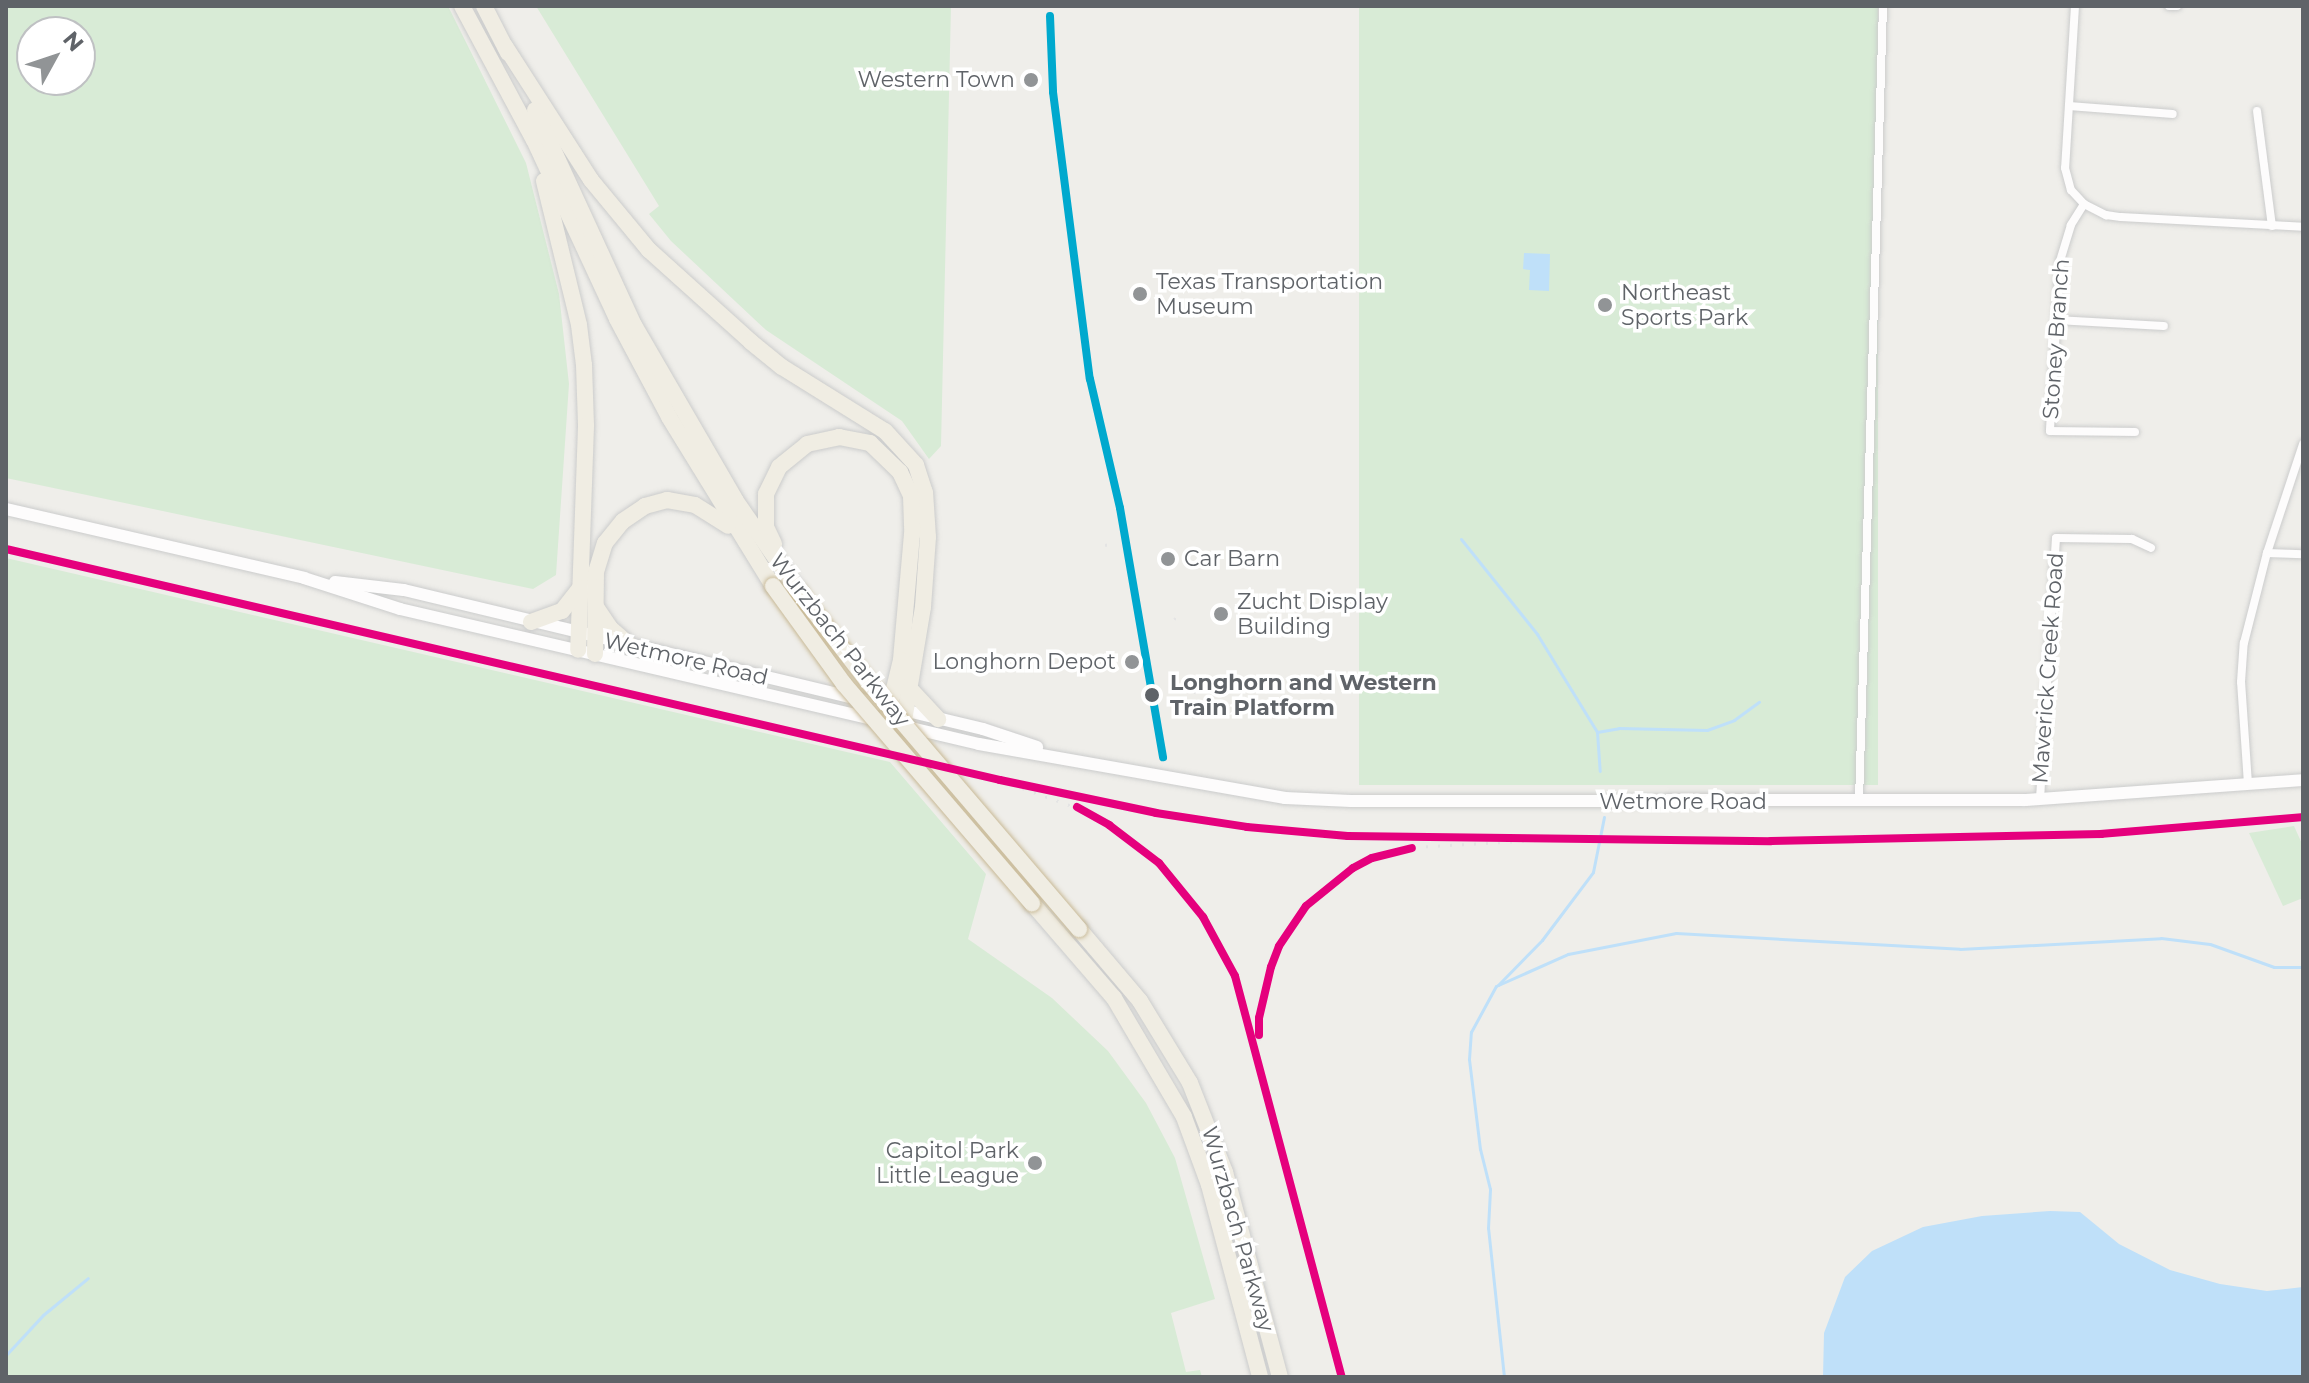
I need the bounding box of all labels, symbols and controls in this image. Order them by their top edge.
north arrow [16,16,96,96]
text: N [57,26,89,57]
place label: Western Town [858,67,1015,93]
marker: Western Town [1022,71,1040,89]
street label: Stoney Branch [2037,258,2075,420]
place label: Texas Transportation Museum [1156,268,1383,320]
place label: Northeast Sports Park [1621,279,1748,330]
marker: Texas Transportation Museum [1131,285,1149,303]
marker: Northeast Sports Park [1596,296,1614,314]
place label: Car Barn [1184,546,1280,572]
street label: Wurzbach Parkway [764,548,916,732]
marker: Car Barn [1159,550,1177,568]
street label: Maverick Creek Road [2027,552,2069,784]
place label: Zucht Display Building [1237,588,1388,640]
marker: Zucht Display Building [1212,605,1230,623]
street label: Wetmore Road [601,627,771,691]
place label: Longhorn Depot [932,649,1116,675]
marker: Longhorn Depot [1123,653,1141,671]
place label: Longhorn and Western Train Platform [1170,669,1437,720]
marker: Longhorn and Western Train Platform [1141,684,1163,706]
street label: Wetmore Road [1599,789,1767,815]
street label: Wurzbach Parkway [1196,1123,1280,1335]
place label: Capitol Park Little League [876,1137,1019,1188]
marker: Capitol Park Little League [1026,1154,1044,1172]

